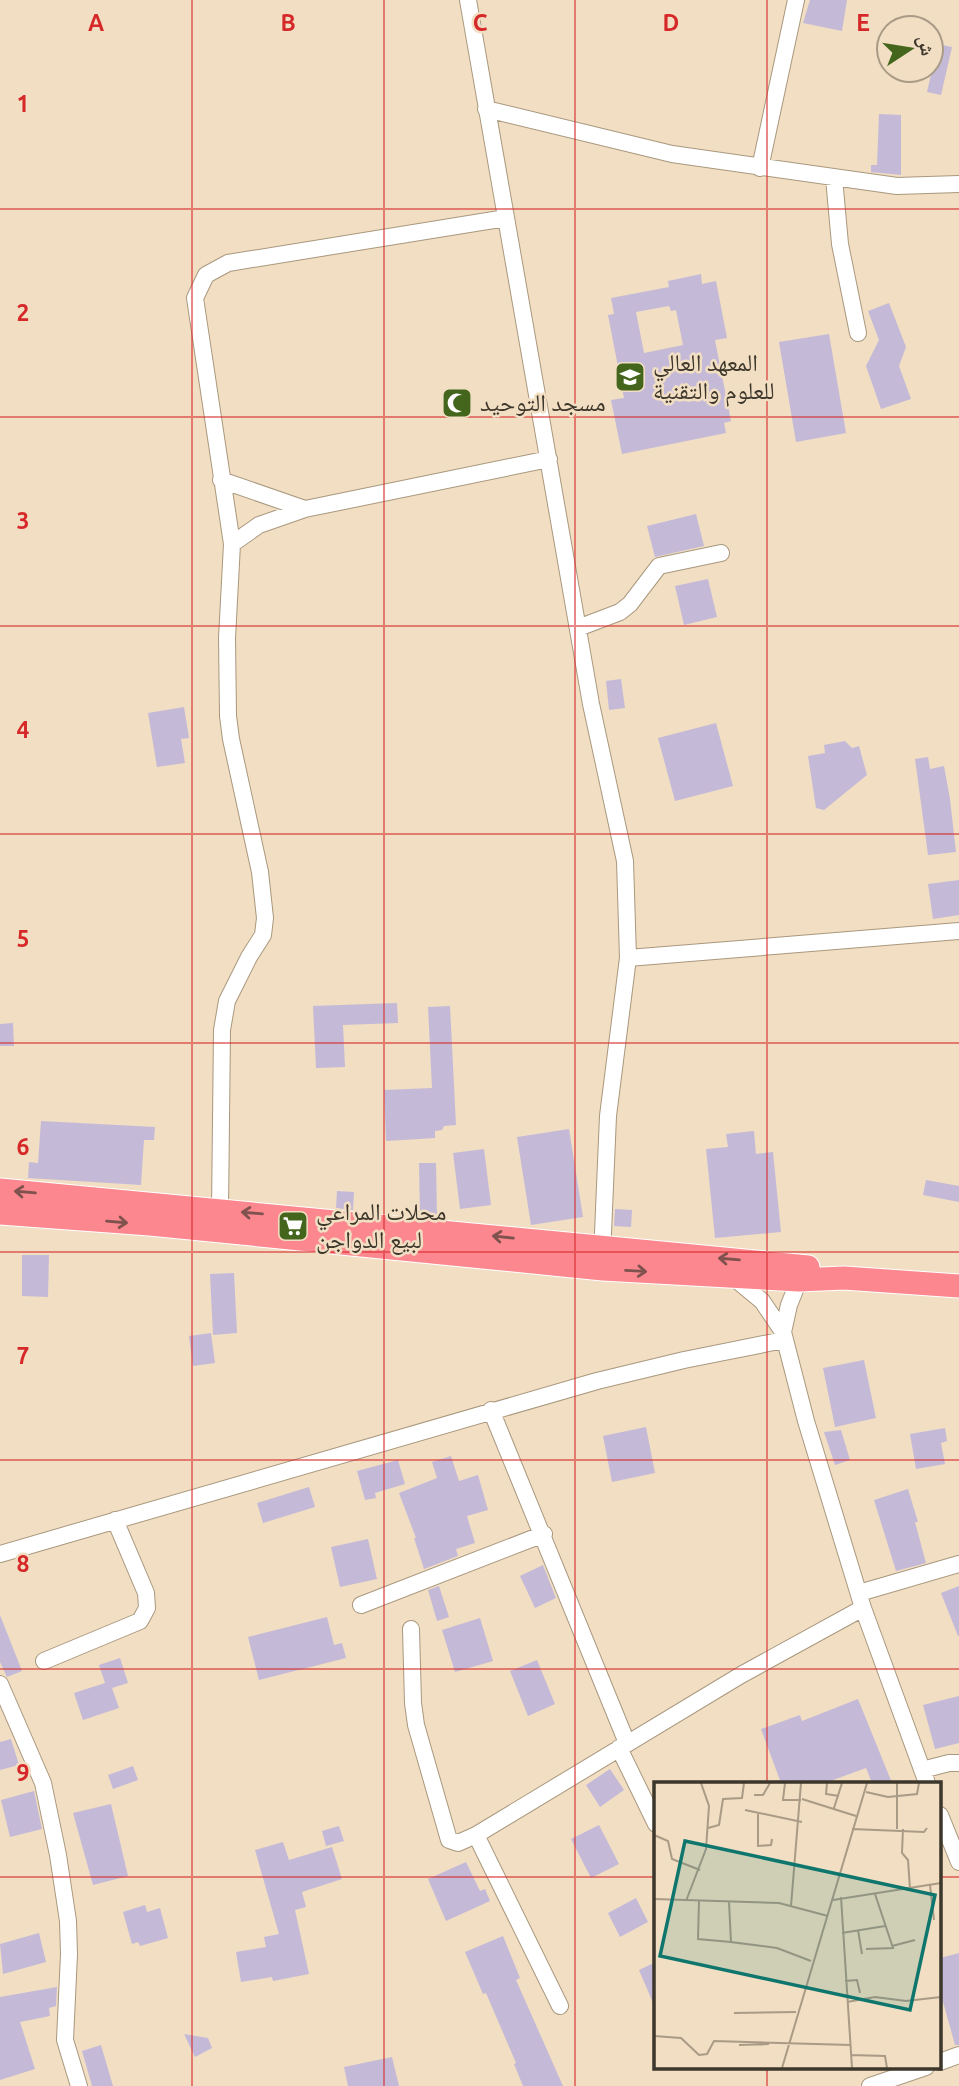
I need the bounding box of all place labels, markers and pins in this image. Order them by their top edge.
place label: المعهد العالي للعلوم والتقنية [653,349,775,407]
school or university icon: المعهد العالي للعلوم والتقنية [613,360,647,394]
mosque icon: مسجد التوحيد [440,386,474,420]
place label: مسجد التوحيد [480,389,606,416]
place label: محلات المراعي لبيع الدواجن [316,1198,446,1255]
supermarket icon: محلات المراعي لبيع الدواجن [276,1209,310,1243]

